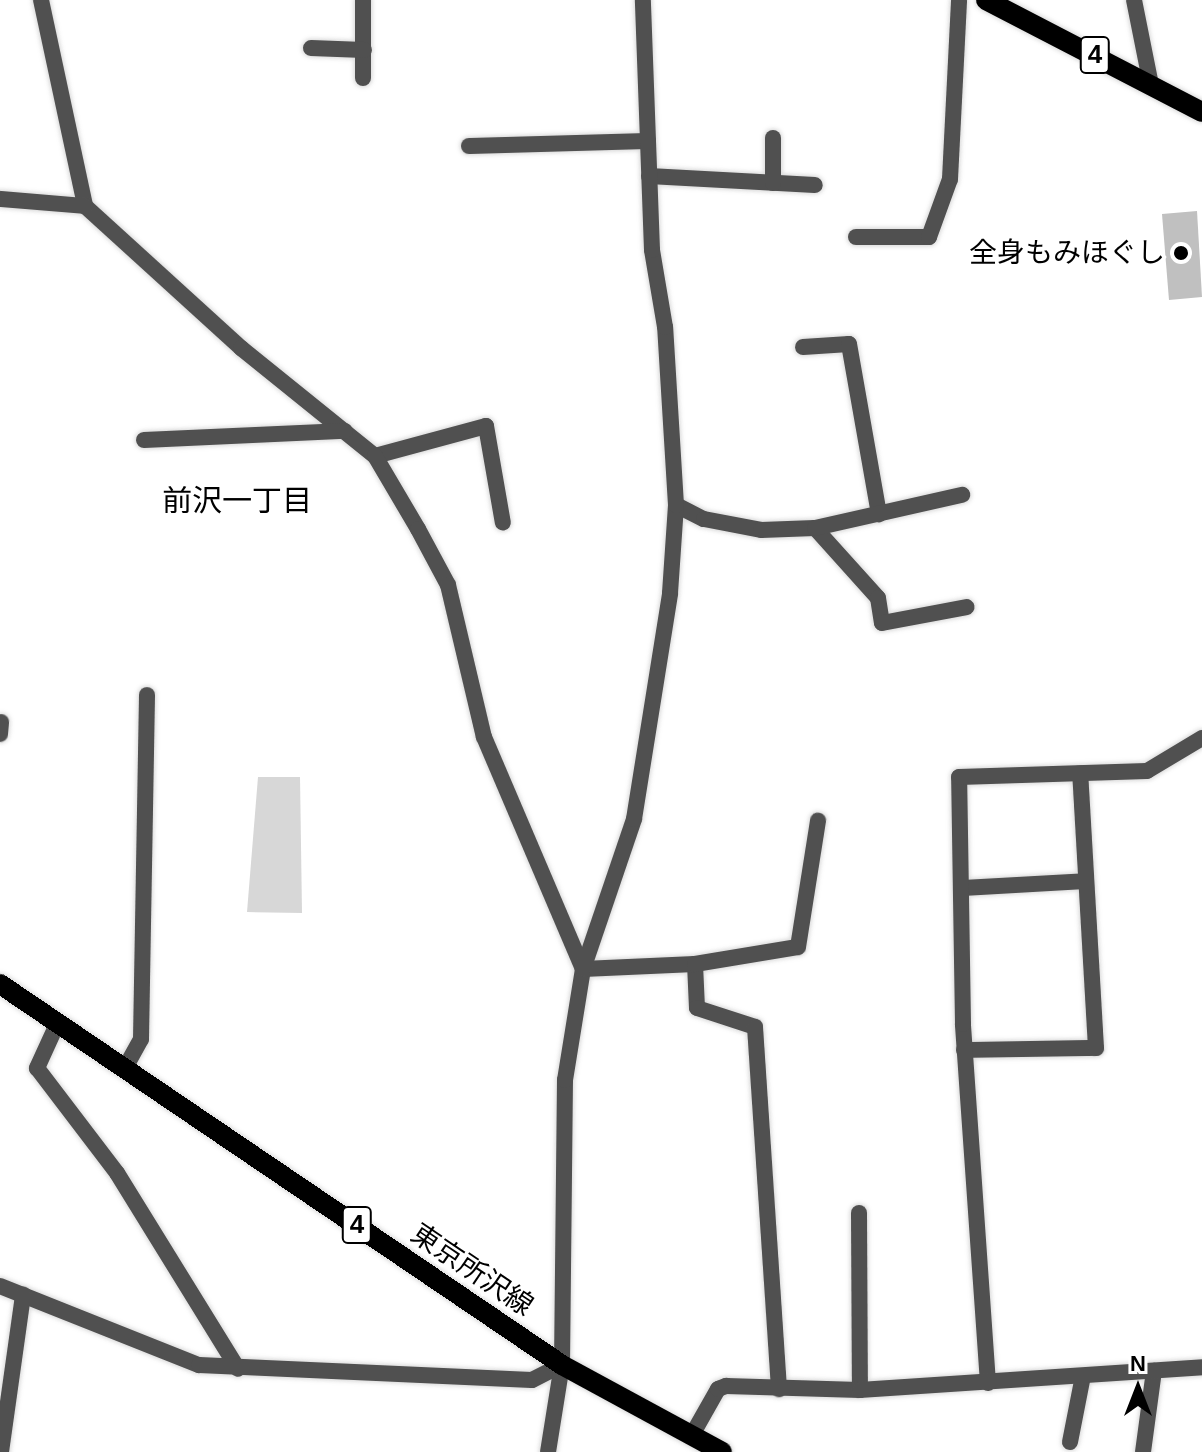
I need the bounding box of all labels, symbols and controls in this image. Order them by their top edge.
road number: 4 [1079,33,1111,77]
place label: 全身もみほぐし [969,236,1165,270]
marker: 全身もみほぐし [1172,244,1190,262]
district label: 前沢一丁目 [162,483,312,519]
road number: 4 [341,1203,373,1247]
street label: 東京所沢線 [405,1217,539,1323]
north arrow [1098,1348,1178,1428]
text: N [1130,1351,1146,1376]

